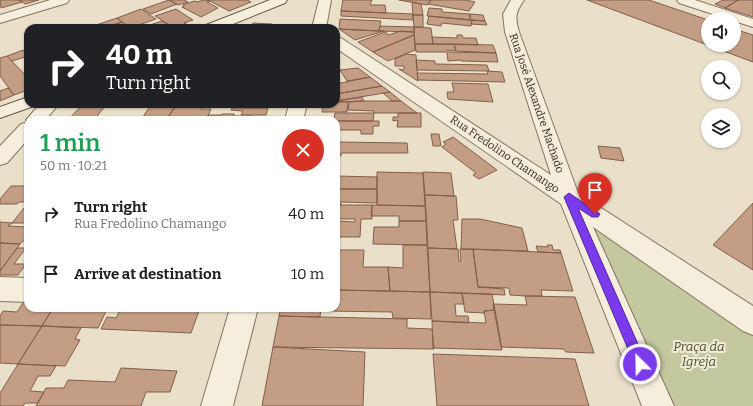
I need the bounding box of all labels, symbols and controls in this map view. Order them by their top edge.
map controls [701,12,741,148]
button: sound [701,12,741,52]
street label: Rua José Alexandre Machado [506,32,567,175]
text: 40 m [106,38,173,71]
icon: right [40,40,92,92]
button: search [701,60,741,100]
text: Turn right [106,72,191,94]
button: layers [701,108,741,148]
street label: Rua Fredolino Chamango [448,113,562,196]
text: 1 min [40,129,100,157]
button: close [282,129,324,171]
text: 50 m · 10:21 [40,158,107,173]
pin [578,173,612,214]
icon: arrive [584,179,606,201]
text: Turn right [74,198,147,216]
icon: right [40,203,62,225]
text: 40 m [288,205,324,223]
text: Rua Fredolino Chamango [74,216,226,231]
icon: arrive [40,263,62,285]
text: Arrive at destination [74,265,221,283]
text: 10 m [291,265,324,283]
park label: Praça da Igreja [673,339,725,369]
position arrow [619,343,661,385]

